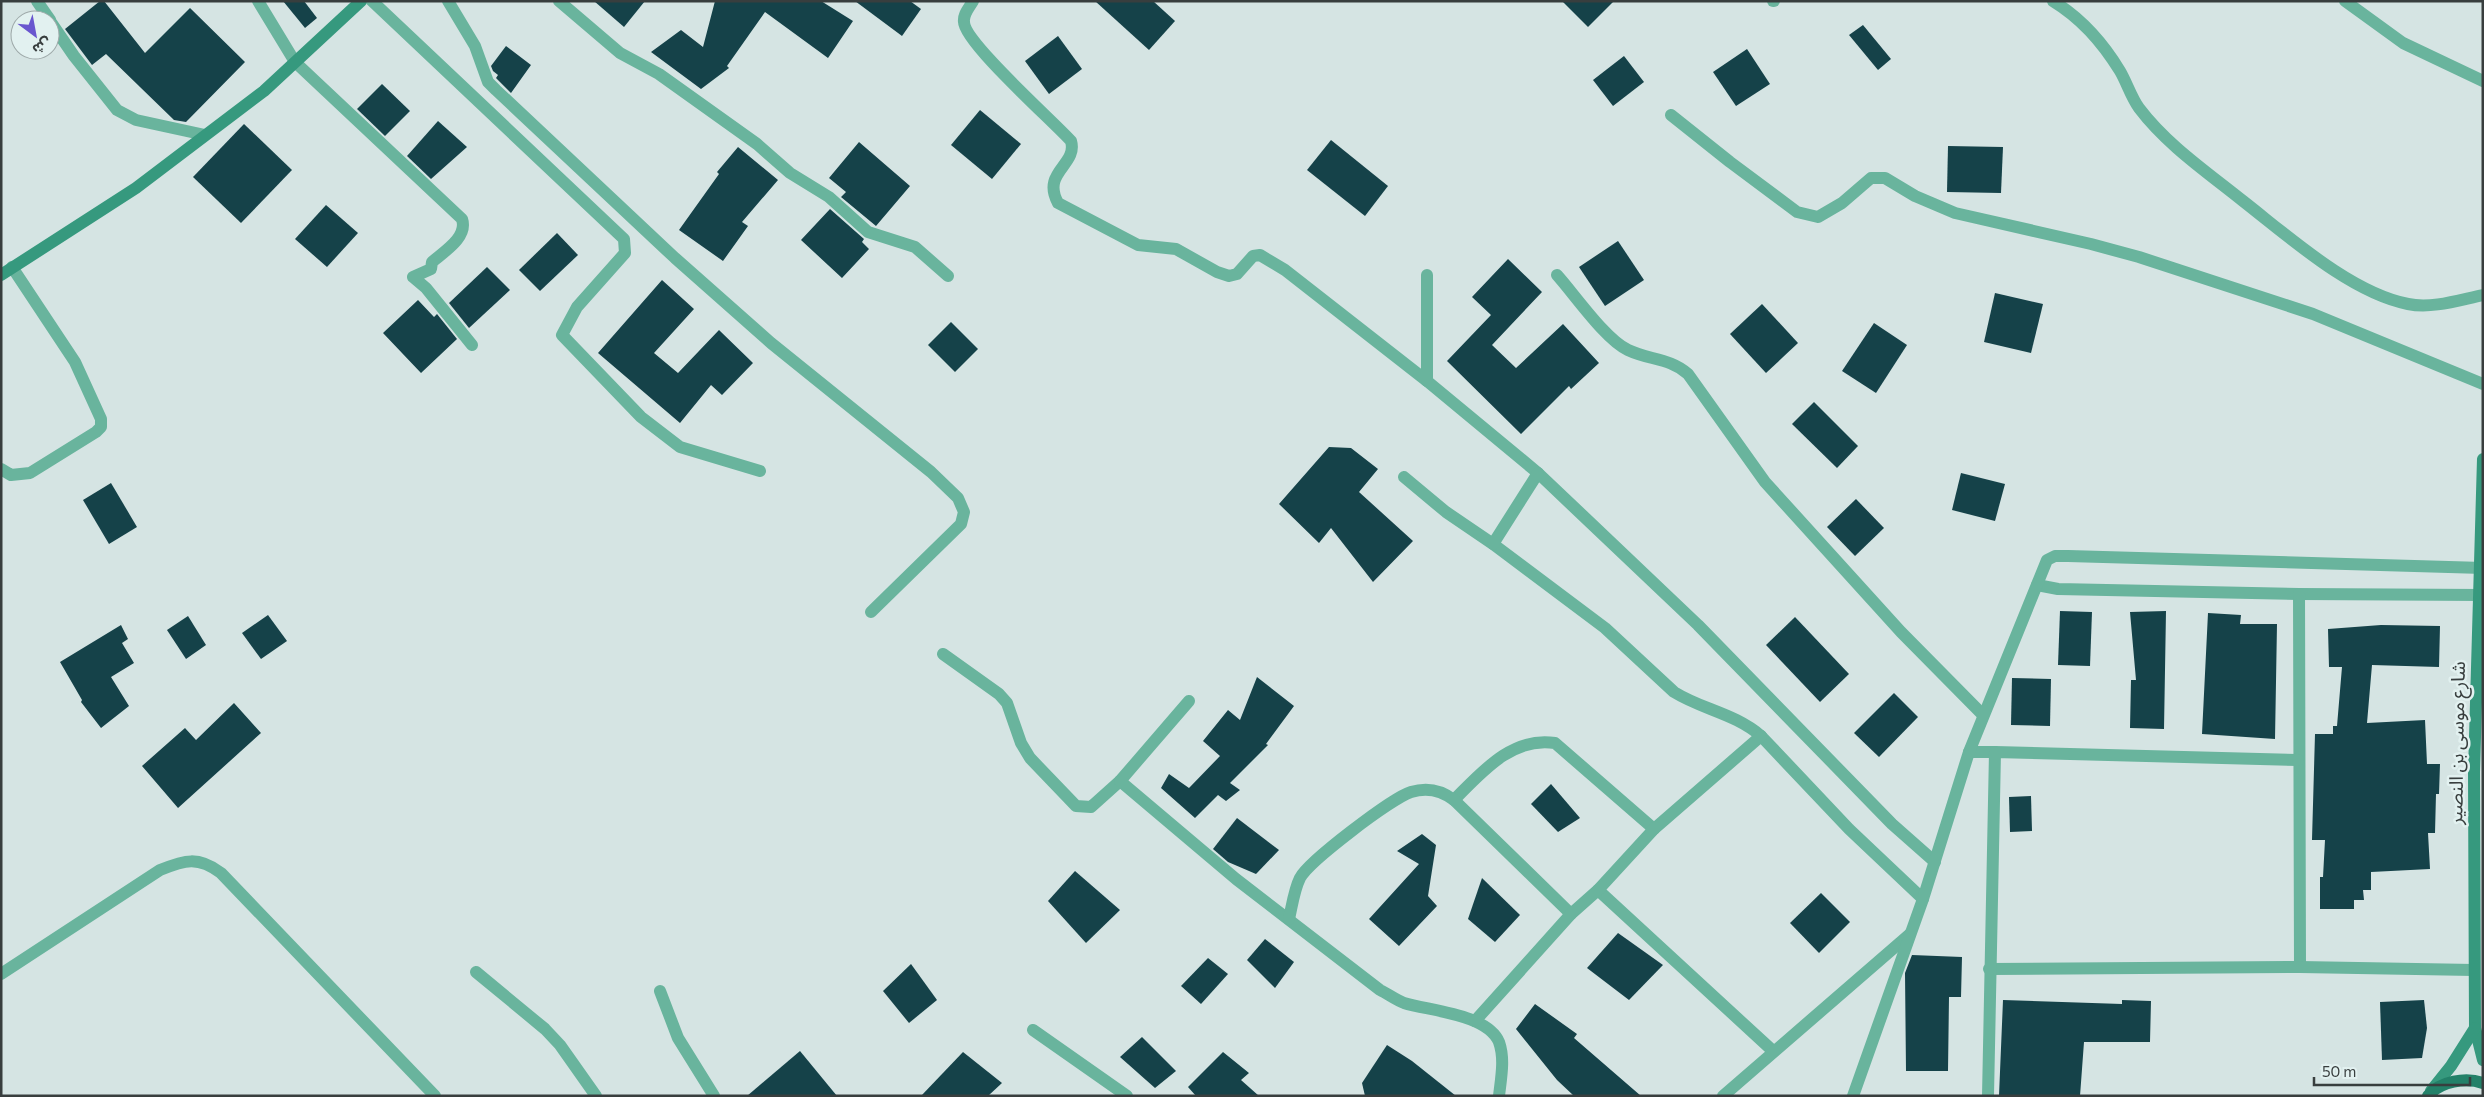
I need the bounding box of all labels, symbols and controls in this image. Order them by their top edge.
north arrow [10,10,60,60]
text: ش [30,34,55,59]
street label: شارع موسى بن النصير [2443,661,2472,826]
scale bar [2314,1054,2470,1086]
text: 50 m [2322,1062,2356,1080]

